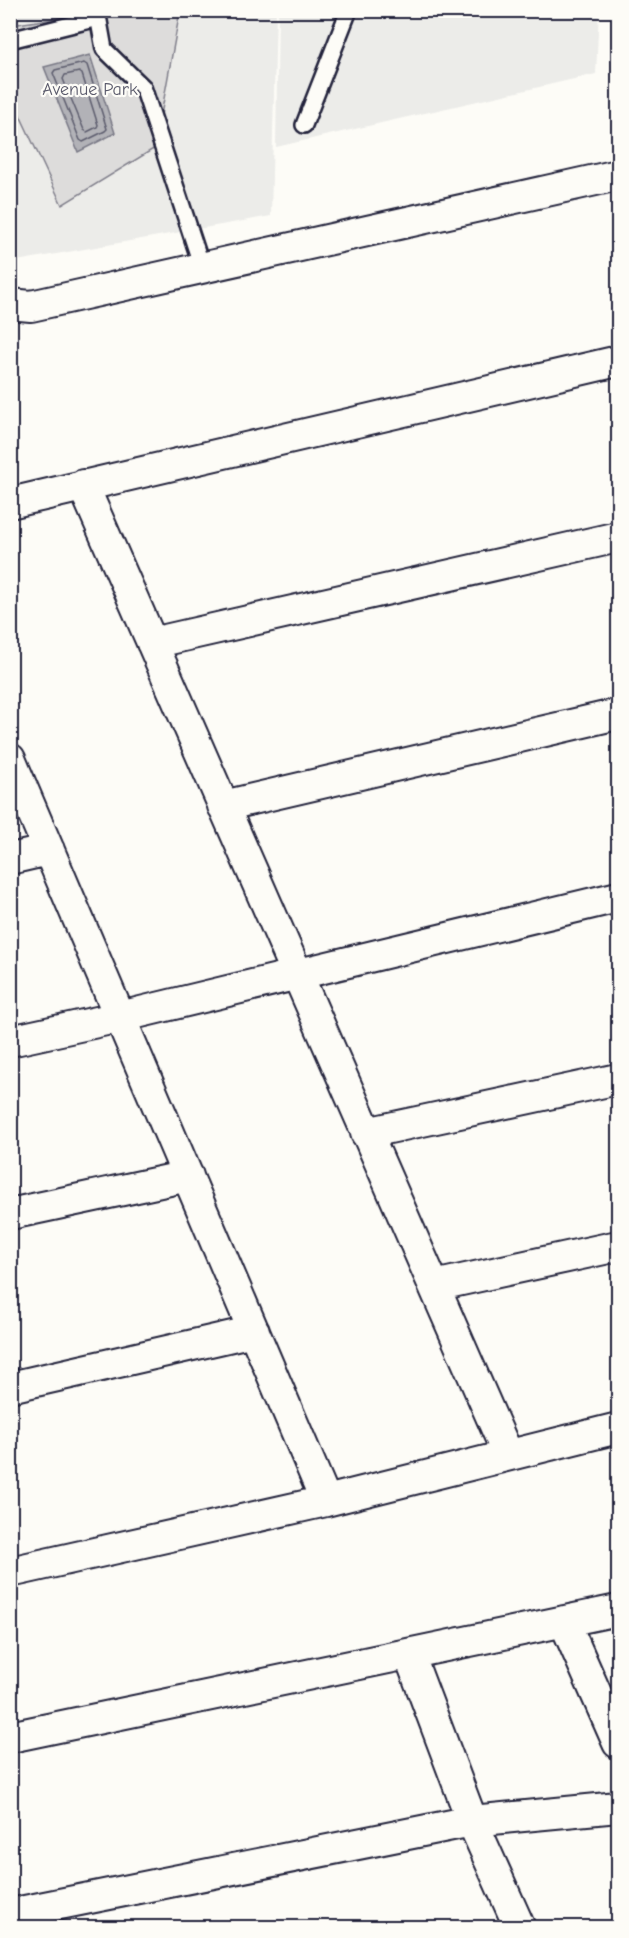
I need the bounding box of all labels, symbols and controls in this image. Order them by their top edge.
park label: Avenue Park [42,79,138,100]

